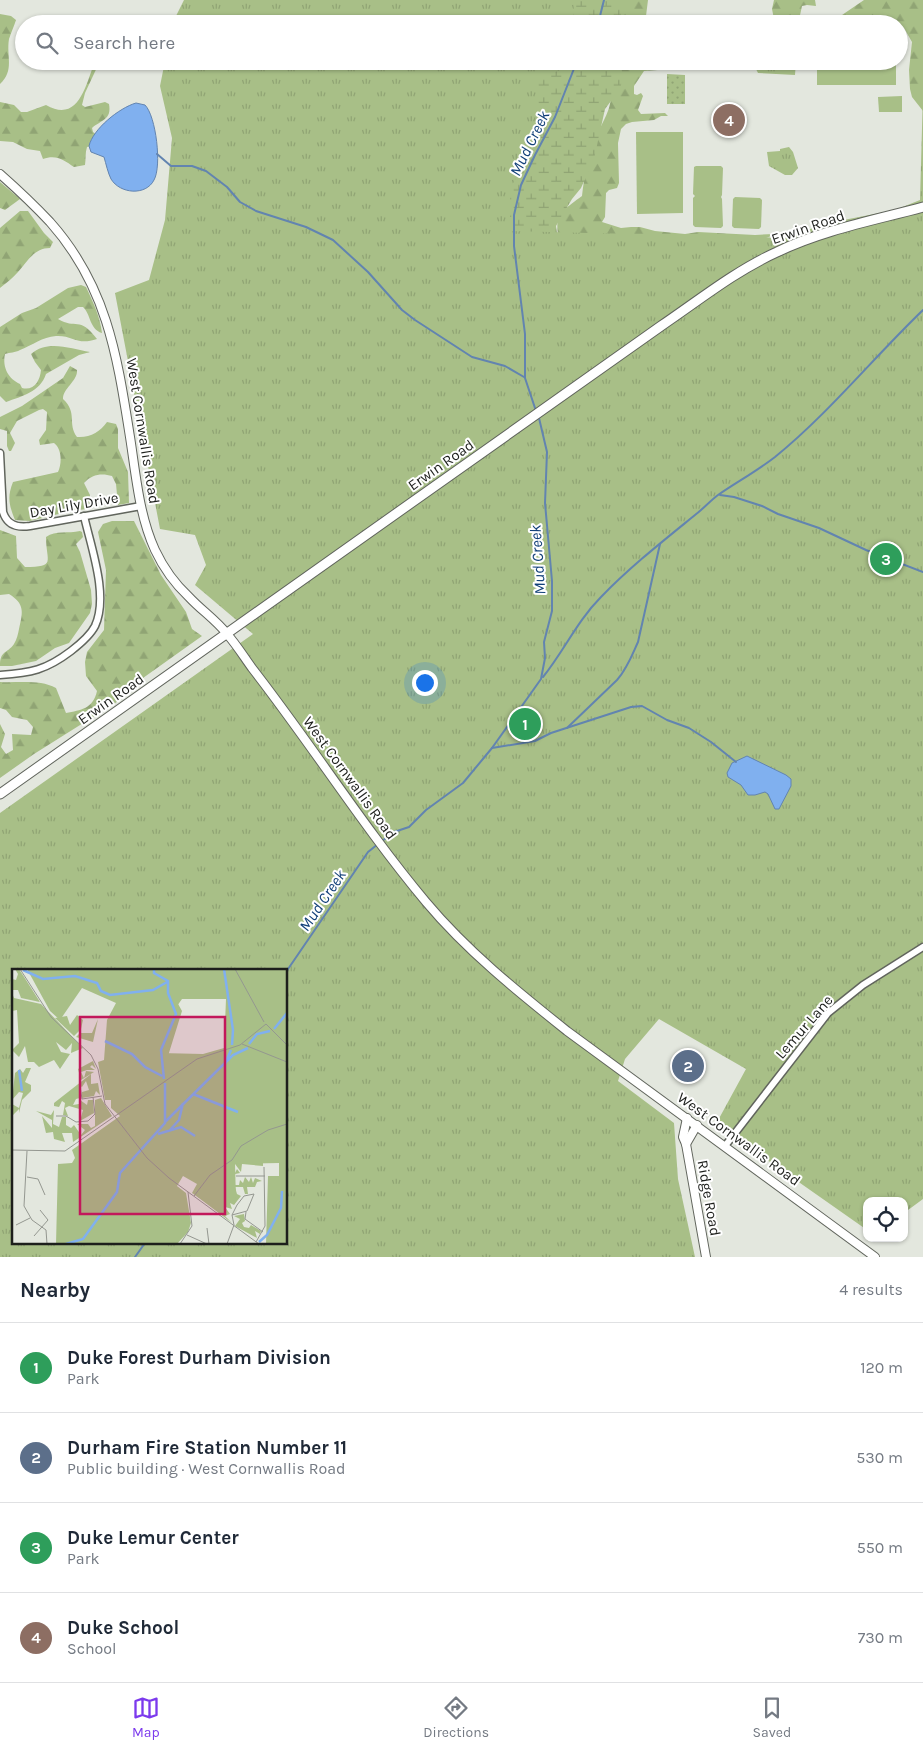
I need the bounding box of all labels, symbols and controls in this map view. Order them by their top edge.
search box [15,15,908,70]
icon: search [33,29,61,57]
text: Search here [73,32,175,54]
pin: 4 [713,101,745,139]
water label: Mud Creek [506,107,554,179]
street label: Erwin Road [769,206,847,248]
street label: West Cornwallis Road [123,357,163,505]
street label: Erwin Road [405,436,477,494]
street label: Day Lily Drive [28,488,120,522]
water label: Mud Creek [526,523,549,596]
pin: 3 [870,540,902,578]
street label: Erwin Road [75,670,147,728]
your location [412,670,438,696]
pin: 1 [509,705,541,743]
street label: West Cornwallis Road [299,713,401,843]
water label: Mud Creek [295,865,350,935]
inset map [12,969,288,1244]
street label: Lemur Lane [771,991,837,1063]
pin: 2 [672,1047,704,1085]
street label: West Cornwallis Road [674,1088,804,1190]
street label: Ridge Road [693,1159,725,1237]
map controls [863,1197,908,1242]
button: locate [863,1197,908,1242]
text: Nearby [20,1278,90,1302]
text: 4 results [839,1280,903,1299]
text: Duke Forest Durham Division [67,1347,331,1369]
text: 1 [33,1358,39,1377]
text: 120 m [860,1358,903,1377]
text: Park [67,1369,99,1388]
text: Durham Fire Station Number 11 [67,1437,347,1459]
text: 2 [31,1448,41,1467]
text: 530 m [856,1448,903,1467]
text: Public building · West Cornwallis Road [67,1459,346,1478]
text: Duke Lemur Center [67,1527,239,1549]
text: 3 [31,1538,41,1557]
text: 550 m [857,1538,903,1557]
text: Park [67,1549,99,1568]
text: Duke School [67,1617,179,1639]
text: 4 [31,1628,41,1647]
text: 730 m [858,1628,903,1647]
text: School [67,1639,117,1658]
tab: Map [132,1694,160,1741]
tab: Directions [423,1694,489,1741]
tab: Saved [753,1694,791,1741]

